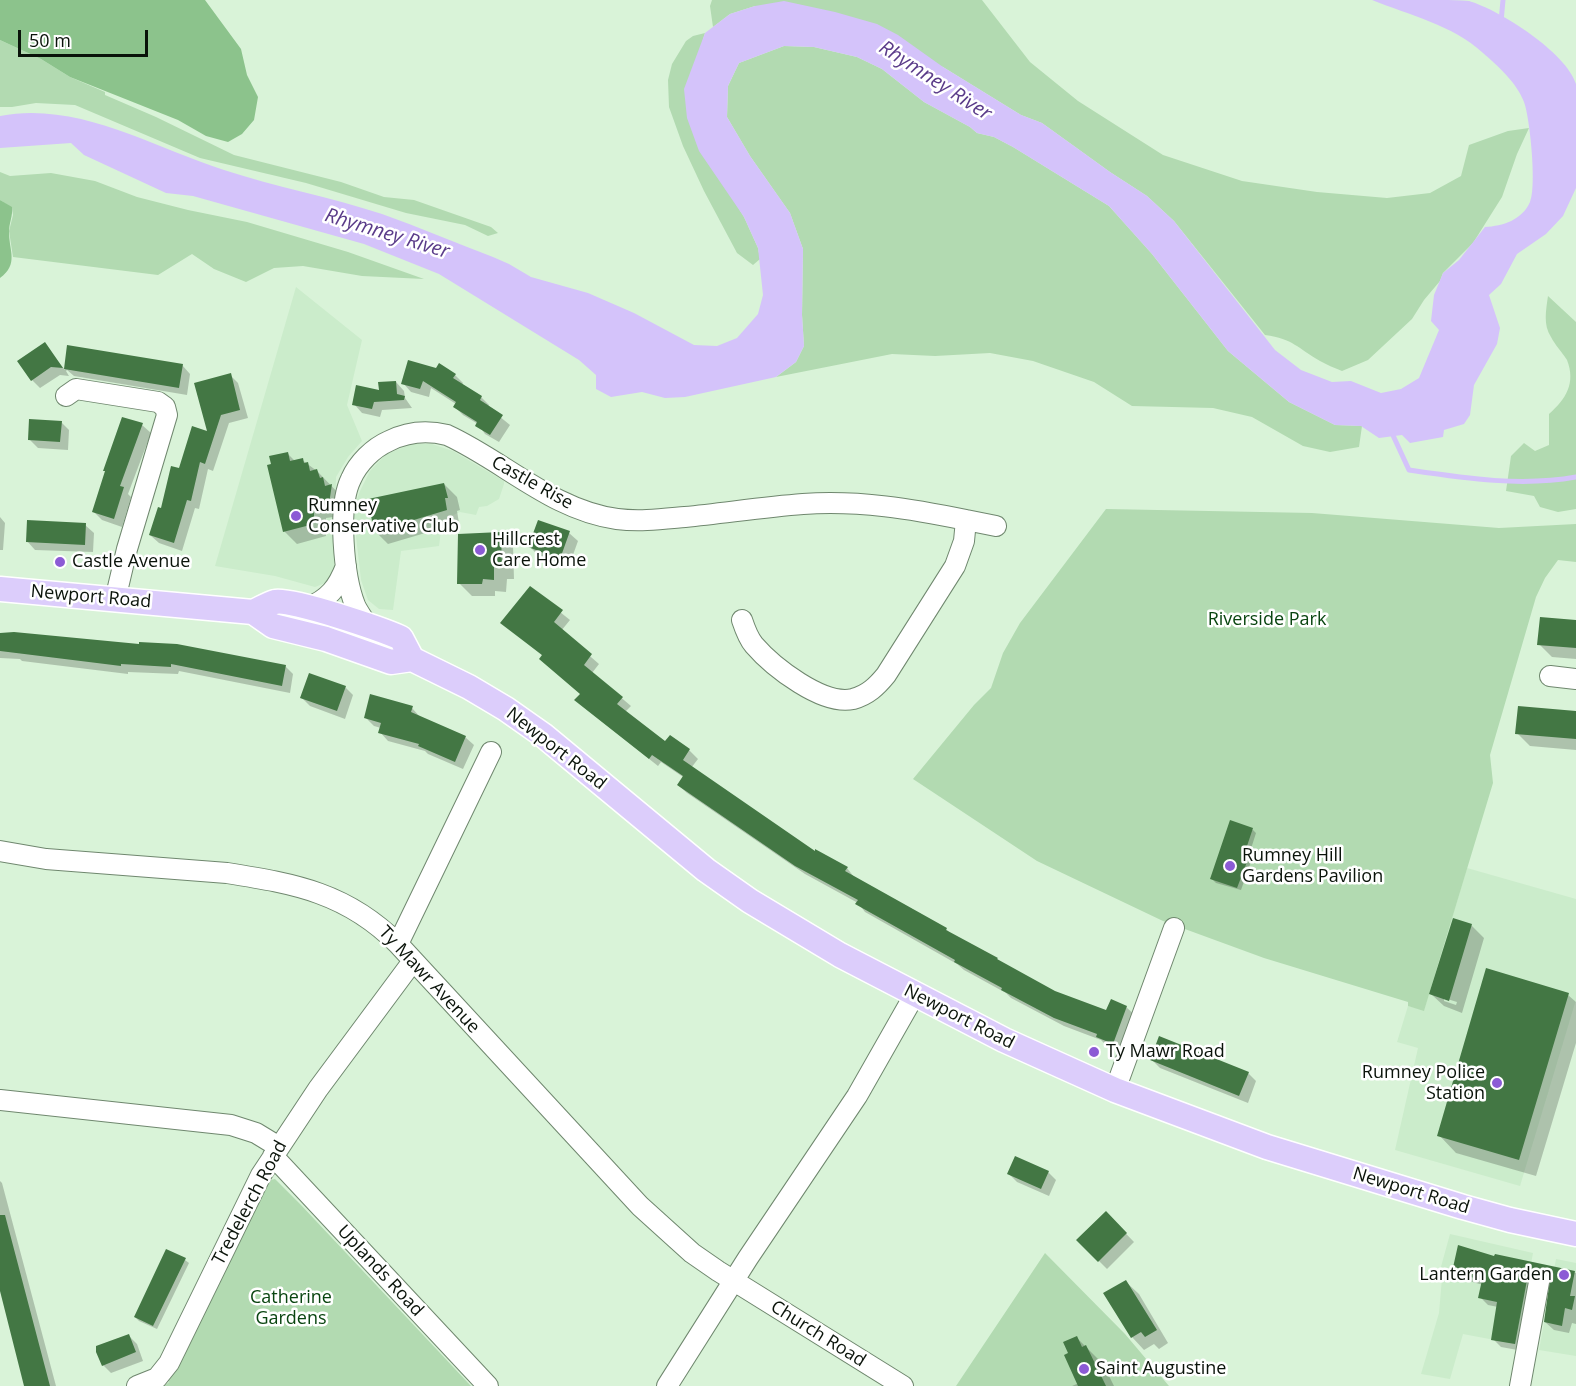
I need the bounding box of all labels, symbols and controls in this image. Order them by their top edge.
scale bar [21,18,152,56]
text: 50 m [29,28,71,52]
water label: Rhymney River [874,36,996,126]
water label: Rhymney River [322,204,452,264]
street label: Castle Rise [487,452,577,514]
place label: Rumney Conservative Club [308,495,459,538]
marker: Rumney Conservative Club [289,509,303,523]
place label: Hillcrest Care Home [492,529,586,572]
marker: Hillcrest Care Home [473,543,487,557]
place label: Castle Avenue [72,551,190,573]
marker: Castle Avenue [53,555,67,569]
street label: Newport Road [30,581,152,613]
park label: Riverside Park [1208,609,1326,631]
street label: Newport Road [502,703,610,795]
place label: Rumney Hill Gardens Pavilion [1242,845,1383,888]
marker: Rumney Hill Gardens Pavilion [1223,859,1237,873]
street label: Ty Mawr Avenue [374,922,484,1038]
street label: Newport Road [900,980,1018,1054]
place label: Ty Mawr Road [1106,1041,1225,1063]
marker: Ty Mawr Road [1087,1045,1101,1059]
place label: Rumney Police Station [1362,1062,1485,1104]
marker: Rumney Police Station [1490,1076,1504,1090]
street label: Tredelerch Road [208,1137,292,1269]
street label: Newport Road [1350,1163,1472,1219]
street label: Uplands Road [332,1221,428,1321]
place label: Lantern Garden [1419,1264,1552,1286]
marker: Lantern Garden [1557,1268,1571,1282]
park label: Catherine Gardens [250,1287,332,1330]
street label: Church Road [766,1296,870,1372]
place label: Saint Augustine [1096,1358,1226,1380]
marker: Saint Augustine [1077,1362,1091,1376]

